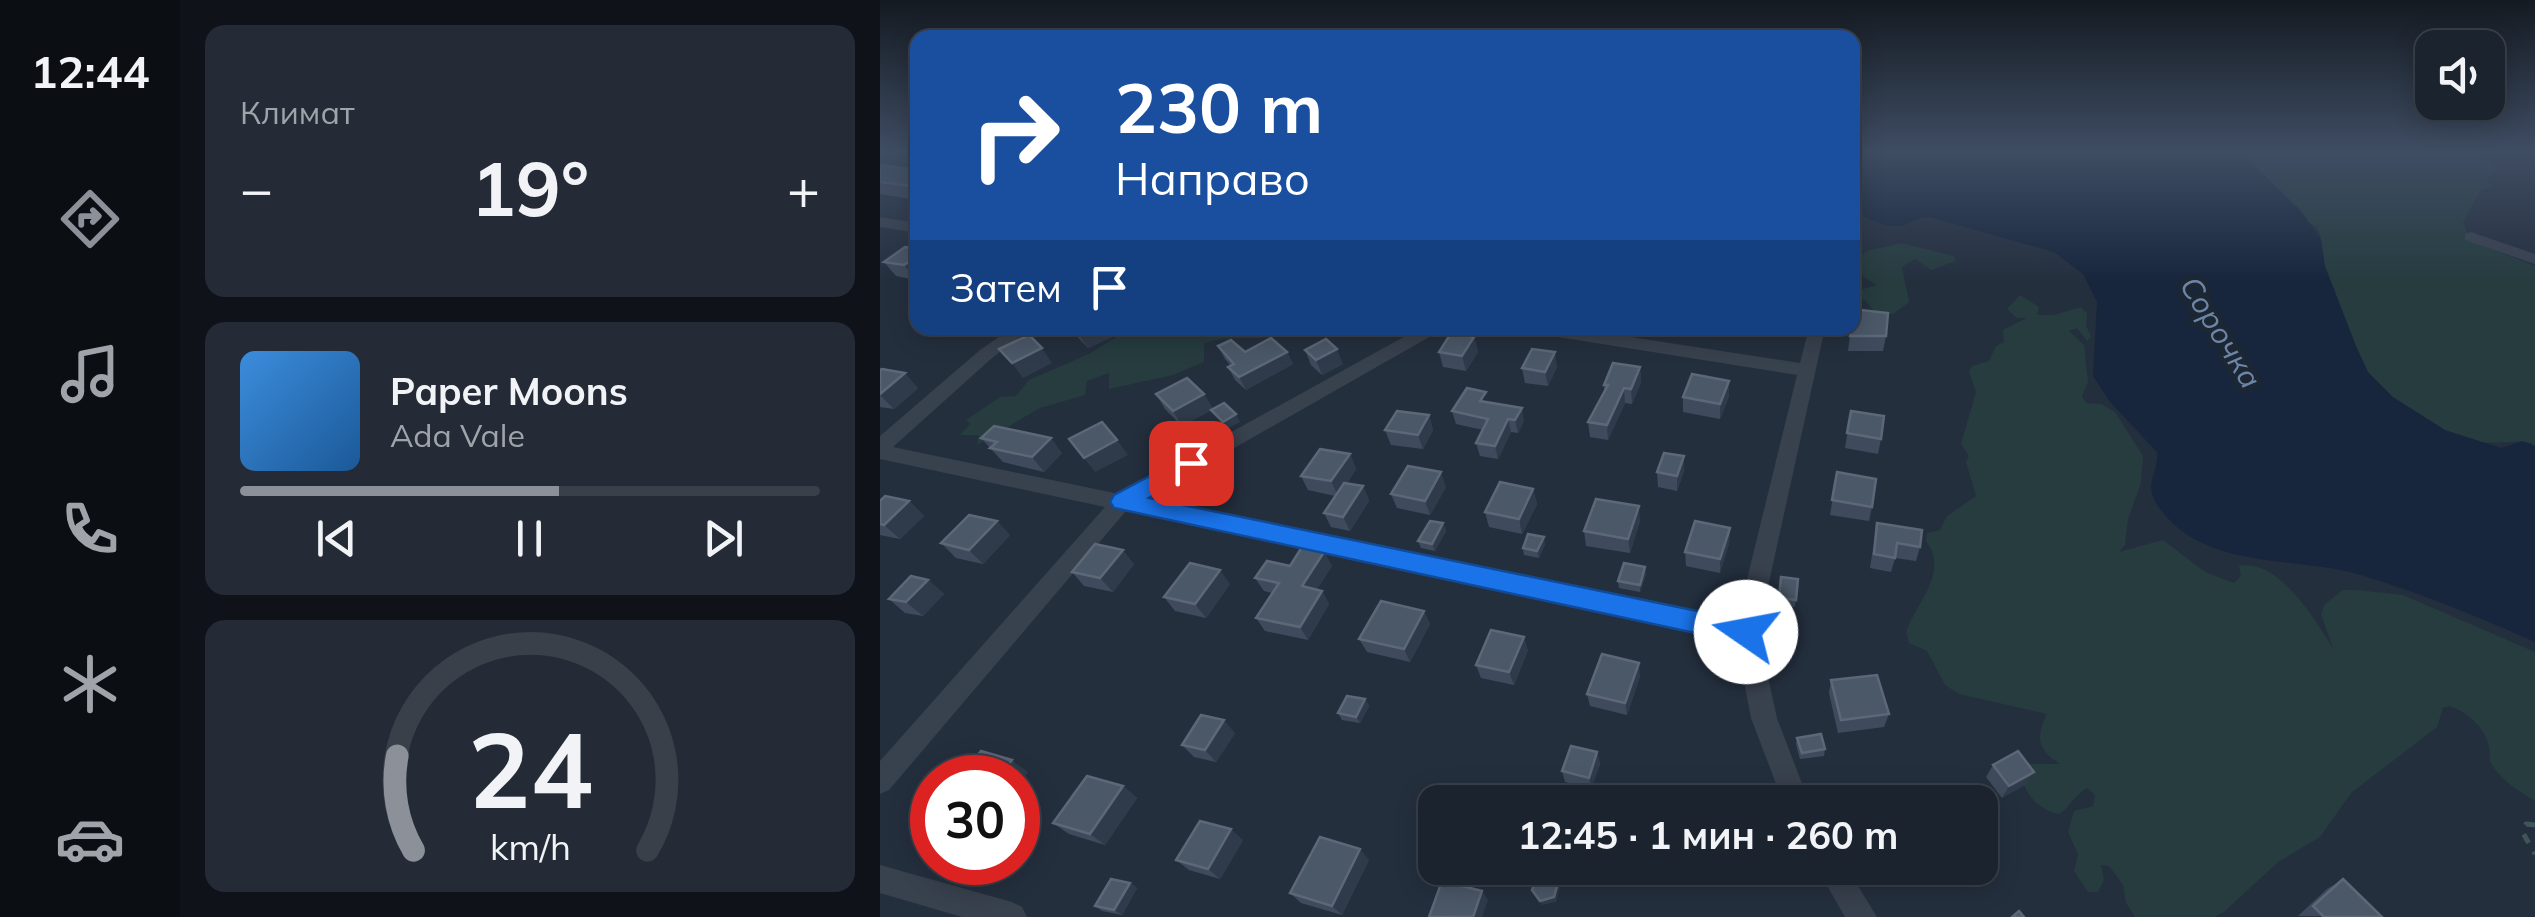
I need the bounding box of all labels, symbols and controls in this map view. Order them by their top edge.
map controls [2415,30,2505,120]
button: sound [2415,30,2505,120]
text: 12:44 [30,43,150,99]
text: 230 m [1115,63,1323,151]
icon: right [950,70,1080,200]
text: Климат [240,92,354,132]
text: 19° [471,141,589,235]
text: Направо [1115,150,1310,206]
text: − [240,154,273,223]
text: + [787,154,820,223]
icon: directions [55,184,125,254]
icon: arrive [1082,260,1137,315]
text: Затем [950,264,1062,312]
water label: Сорочка [2172,269,2270,395]
icon: music [55,339,125,409]
text: Paper Moons [390,367,628,415]
text: Ada Vale [390,415,525,455]
pin [1149,421,1234,506]
icon: arrive [1164,436,1219,491]
icon: phone [55,494,125,564]
icon: previous [309,511,364,566]
icon: pause [502,511,557,566]
icon: next [696,511,751,566]
position arrow [1694,580,1798,684]
icon: climate [55,649,125,719]
text: 24 [468,703,592,834]
speed limit sign: 30 [910,755,1040,885]
icon: car [55,804,125,874]
text: 12:45 · 1 мин · 260 m [1518,811,1898,859]
text: km/h [490,824,570,869]

